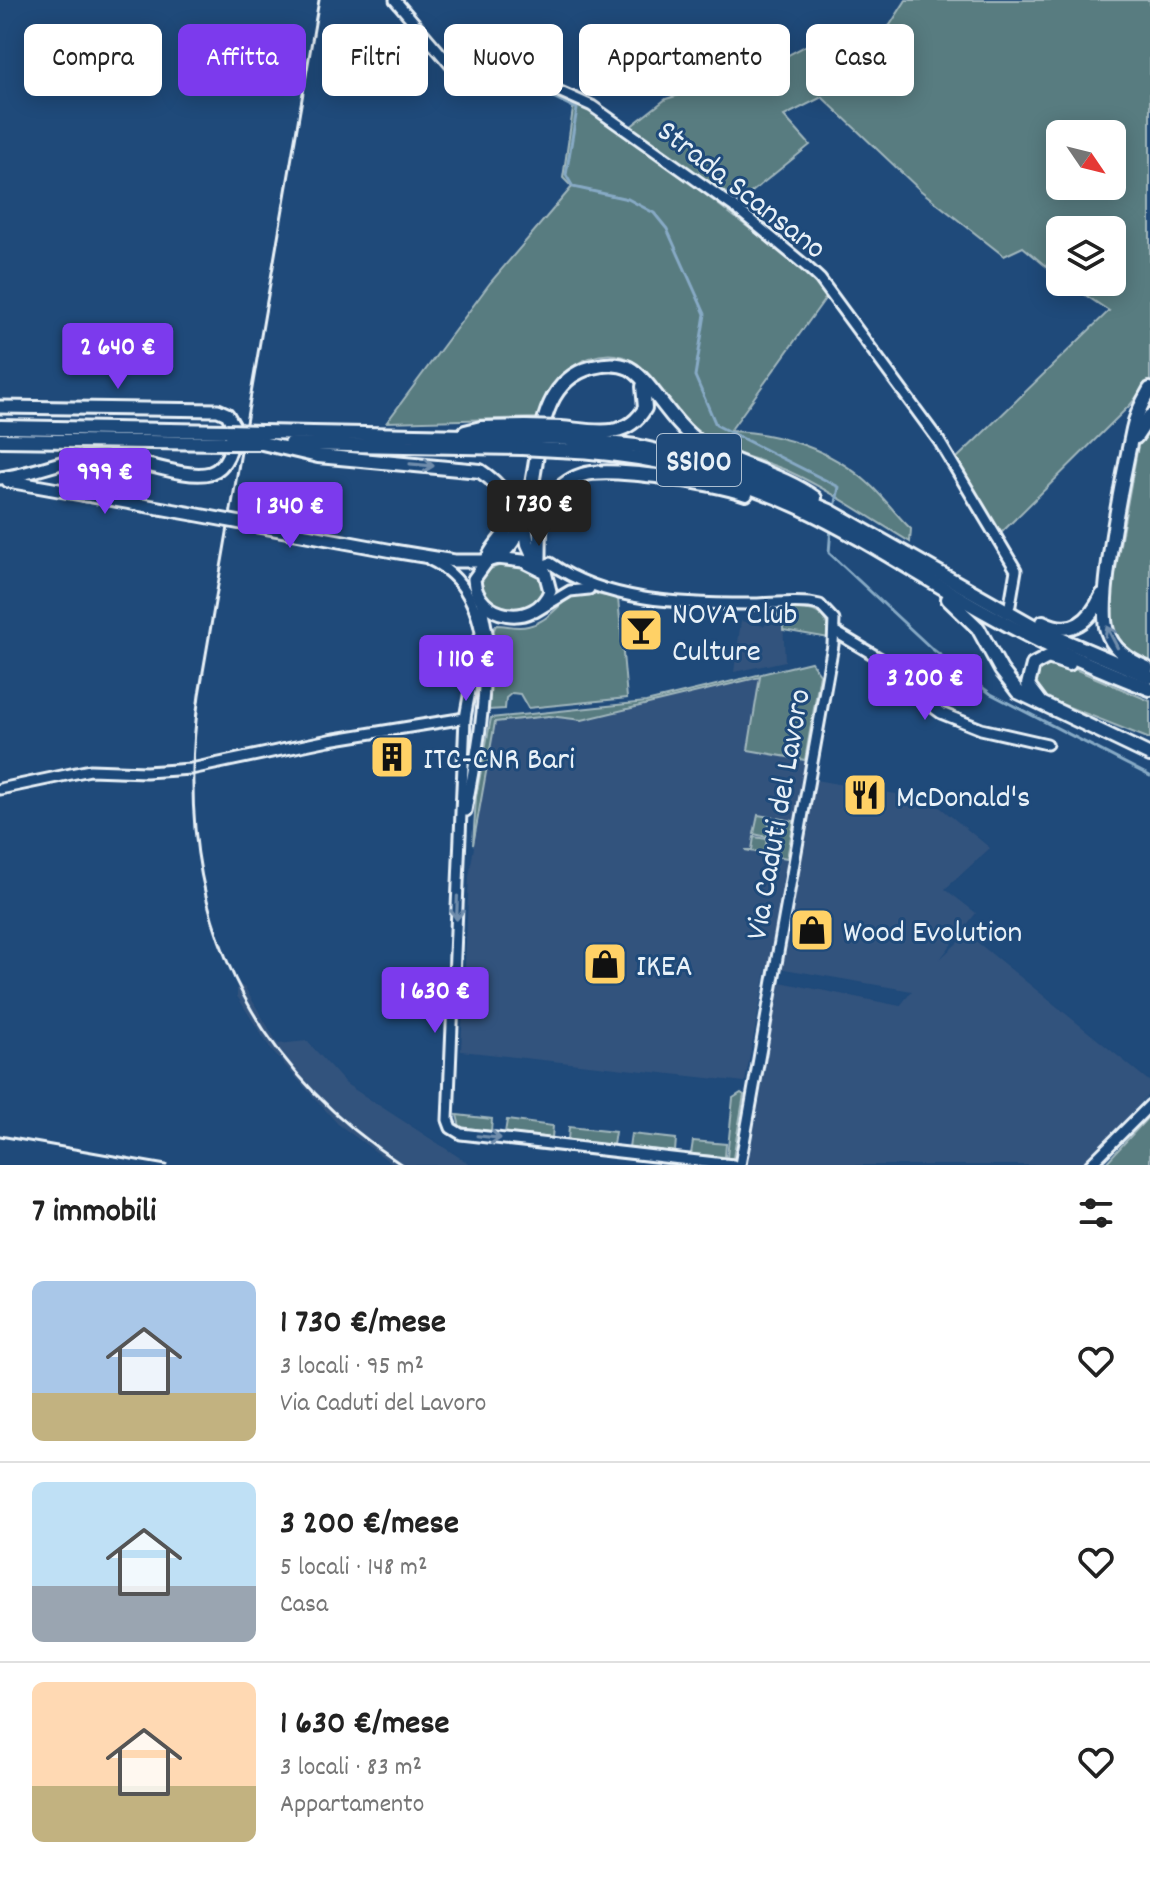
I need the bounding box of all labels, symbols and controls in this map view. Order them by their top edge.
chip: Compra [24,24,162,96]
chip: Affitta [178,24,306,96]
chip: Filtri [322,24,428,96]
chip: Nuovo [444,24,563,96]
chip: Appartamento [579,24,790,96]
chip: Casa [806,24,914,96]
street label: Strada Scansano [645,111,835,273]
north arrow [1046,120,1126,200]
map controls [1046,120,1126,296]
button: layers [1046,216,1126,296]
pin: 2 640 € [44,323,192,391]
text: 2 640 € [80,330,156,367]
road number: SS100 [657,434,741,486]
pin: 999 € [49,448,161,516]
text: 999 € [77,455,133,492]
one-way arrow [408,458,435,473]
pin: 1 730 € [465,480,613,548]
pin: 1 340 € [216,482,364,550]
text: 1 730 € [505,487,573,524]
text: 1 340 € [256,489,324,526]
place label: NOVA Club Culture [672,594,797,677]
bar icon: NOVA Club Culture [617,606,665,654]
one-way arrow [1104,626,1120,650]
pin: 1 110 € [392,635,540,703]
text: 1 110 € [437,642,495,679]
pin: 3 200 € [851,654,999,722]
text: 3 200 € [886,661,964,698]
street label: Via Caduti del Lavoro [736,686,826,944]
building icon: ITC-CNR Bari [368,733,416,781]
place label: ITC-CNR Bari [423,739,575,785]
restaurant icon: McDonald's [841,771,889,819]
place label: McDonald's [896,777,1031,823]
one-way arrow [450,894,465,921]
shop icon: Wood Evolution [788,906,836,954]
place label: Wood Evolution [843,912,1022,958]
shop icon: IKEA [581,940,629,988]
place label: IKEA [636,946,693,992]
pin: 1 630 € [361,967,509,1035]
text: 1 630 € [400,974,470,1011]
one-way arrow [475,1130,501,1145]
text: 7 immobili [32,1189,156,1238]
icon: filters [1074,1191,1118,1235]
text: 1 730 €/mese [280,1300,446,1349]
icon: home [96,1313,192,1409]
icon: heart [1074,1339,1118,1383]
text: 3 locali · 95 m² [280,1349,424,1386]
text: Via Caduti del Lavoro [280,1386,486,1423]
text: 3 200 €/mese [280,1501,459,1550]
icon: home [96,1514,192,1610]
icon: heart [1074,1540,1118,1584]
text: 5 locali · 148 m² [280,1550,427,1587]
text: Casa [280,1587,328,1624]
text: 1 630 €/mese [280,1701,450,1750]
icon: home [96,1714,192,1810]
icon: heart [1074,1740,1118,1784]
text: 3 locali · 83 m² [280,1750,422,1787]
text: Appartamento [280,1787,424,1824]

